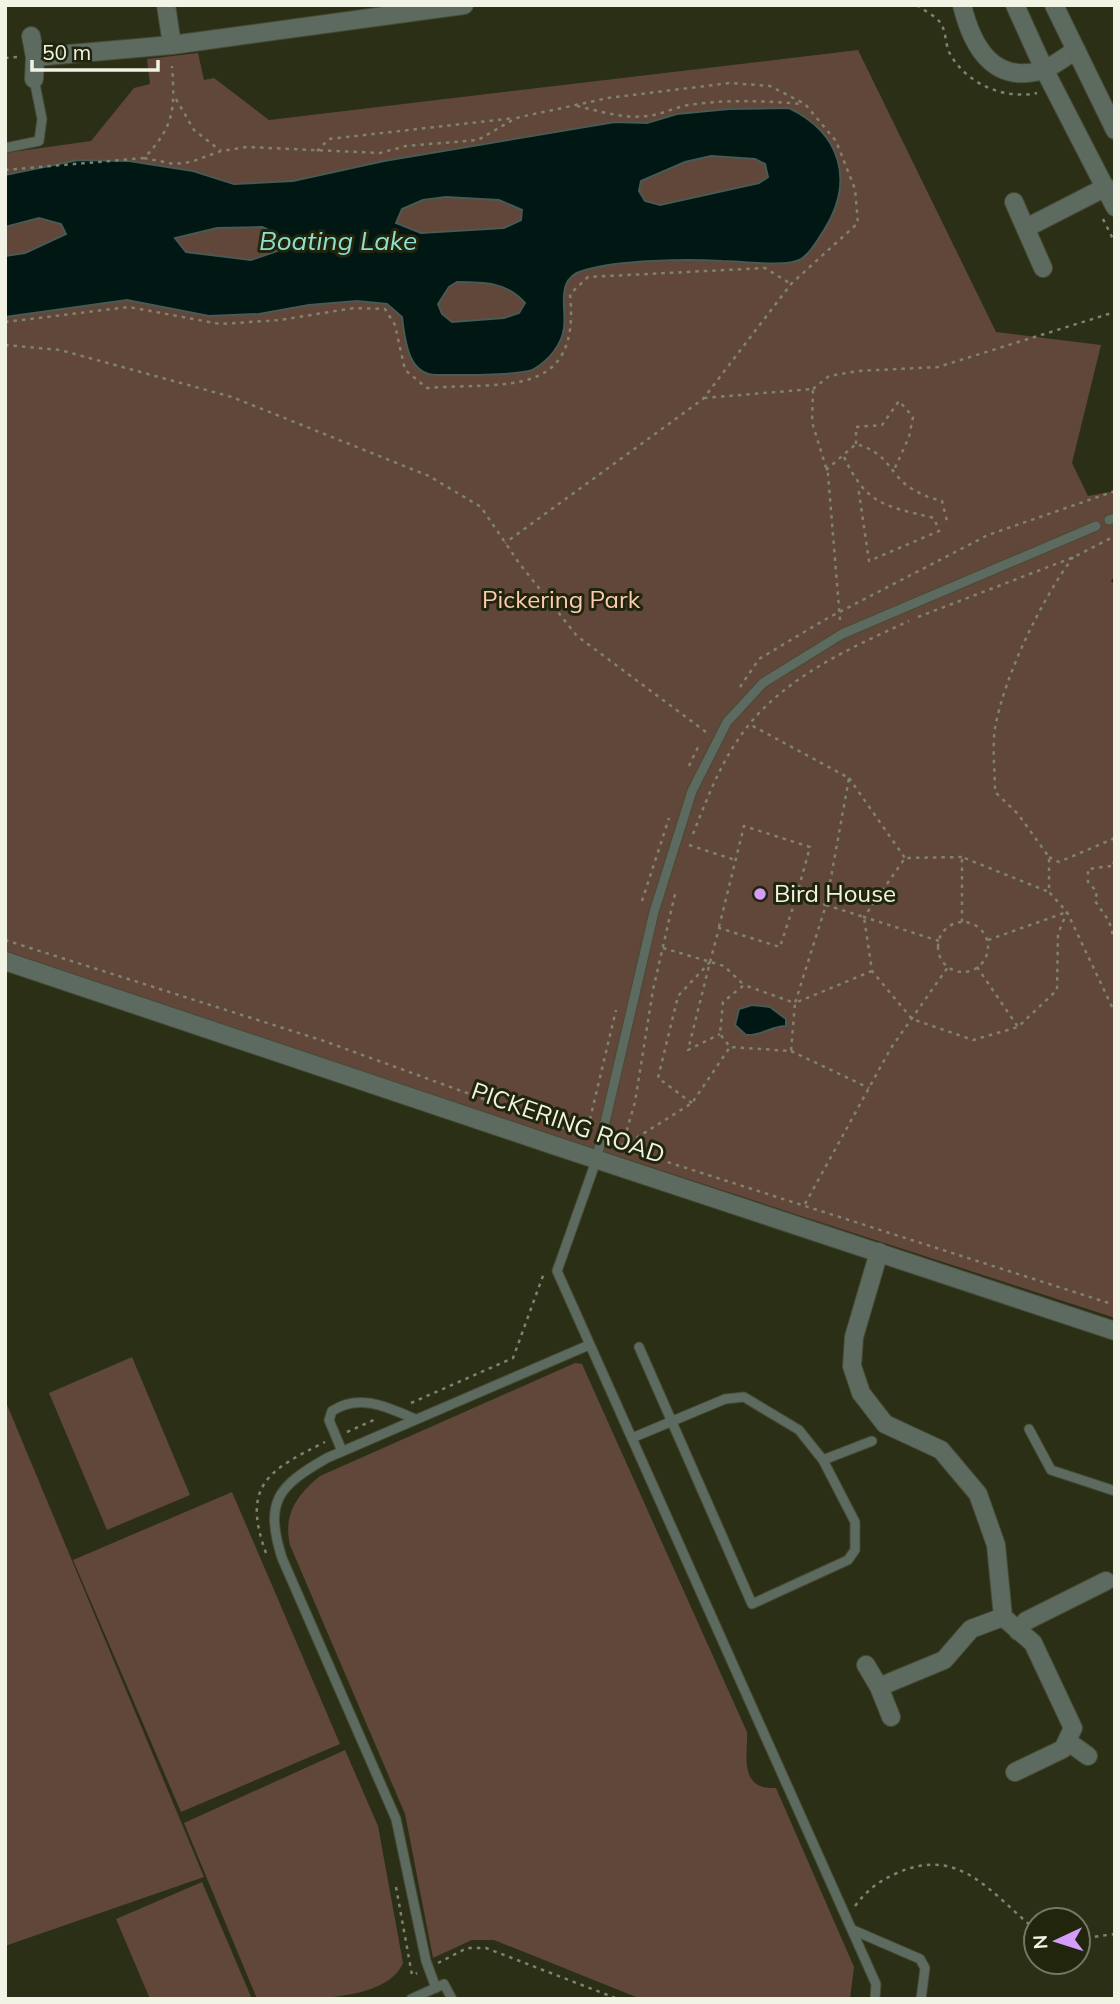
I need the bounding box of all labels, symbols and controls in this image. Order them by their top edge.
scale bar [32,28,158,72]
text: 50 m [42,39,91,65]
water label: Boating Lake [259,224,417,257]
park label: Pickering Park [482,584,641,614]
place label: Bird House [774,878,896,908]
marker: Bird House [752,886,768,902]
street label: PICKERING ROAD [468,1075,669,1169]
north arrow [1022,1906,1092,1976]
text: N [1028,1934,1053,1950]

